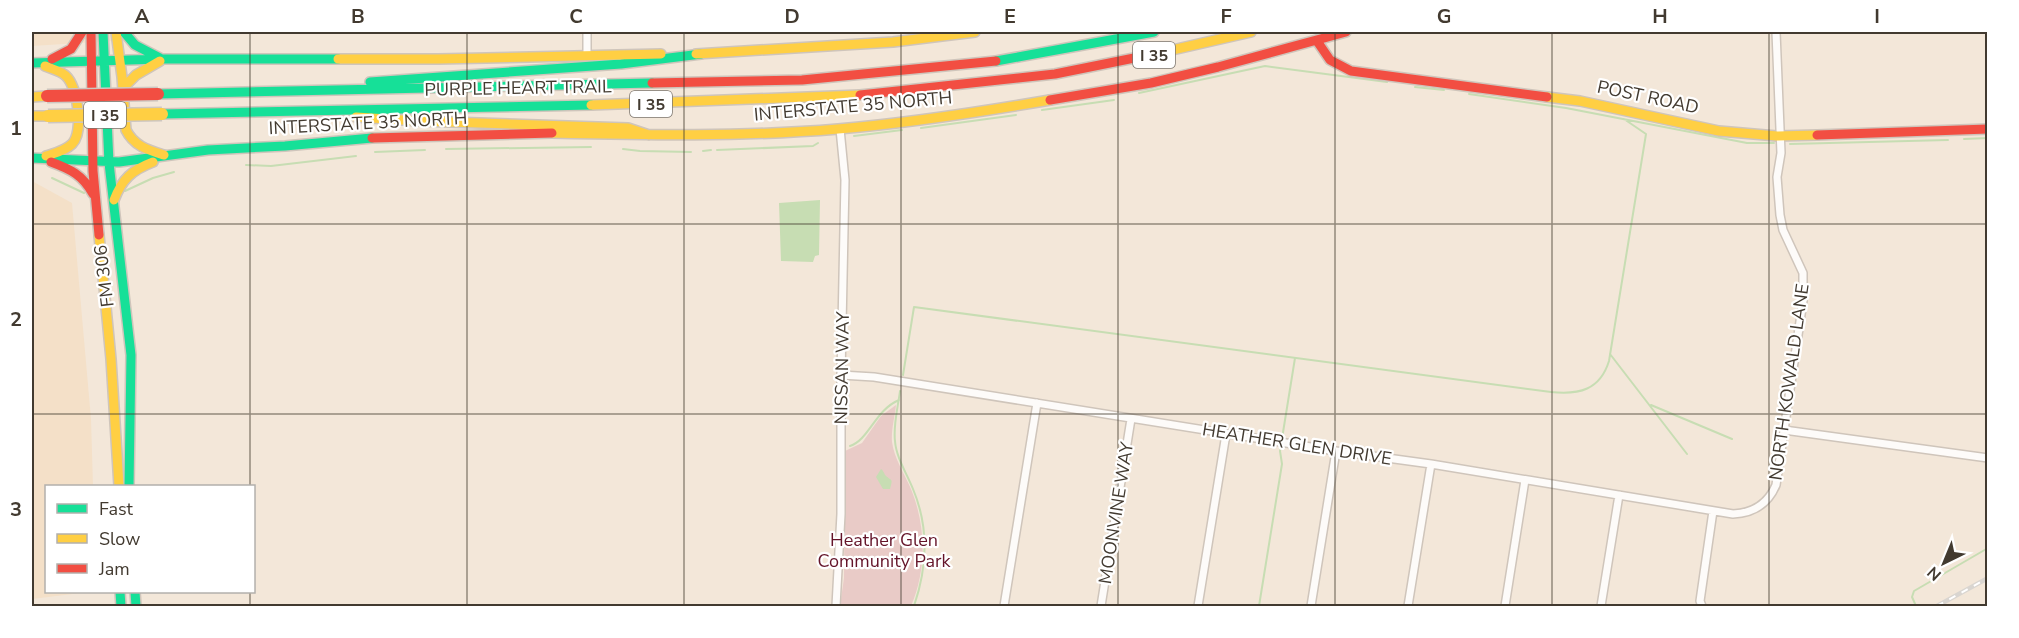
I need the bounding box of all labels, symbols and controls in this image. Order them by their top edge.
text: A [135,3,150,30]
text: B [351,3,365,30]
text: C [569,3,583,30]
text: D [784,3,800,30]
text: E [1004,3,1016,30]
text: F [1220,3,1232,30]
text: G [1437,3,1451,30]
text: H [1652,3,1668,30]
text: I [1874,3,1880,30]
road number: I 35 [1133,42,1175,68]
street label: PURPLE HEART TRAIL [424,74,612,102]
street label: POST ROAD [1595,75,1701,119]
street label: INTERSTATE 35 NORTH [753,85,953,127]
road number: I 35 [630,91,672,117]
road number: I 35 [84,102,126,128]
street label: INTERSTATE 35 NORTH [268,106,468,140]
text: 1 [10,115,22,142]
street label: FM 306 [88,244,120,308]
street label: NORTH KOWALD LANE [1763,282,1815,482]
text: 2 [10,306,22,333]
street label: NISSAN WAY [829,311,855,425]
street label: HEATHER GLEN DRIVE [1201,417,1393,471]
street label: MOONVINE WAY [1093,440,1139,586]
legend [45,485,255,593]
text: 3 [10,496,22,523]
text: Fast [99,497,134,521]
text: Slow [99,527,140,551]
park label: Heather Glen Community Park [817,528,952,573]
north arrow [1914,533,1974,593]
text: Jam [98,557,130,581]
text: N [1923,561,1946,585]

